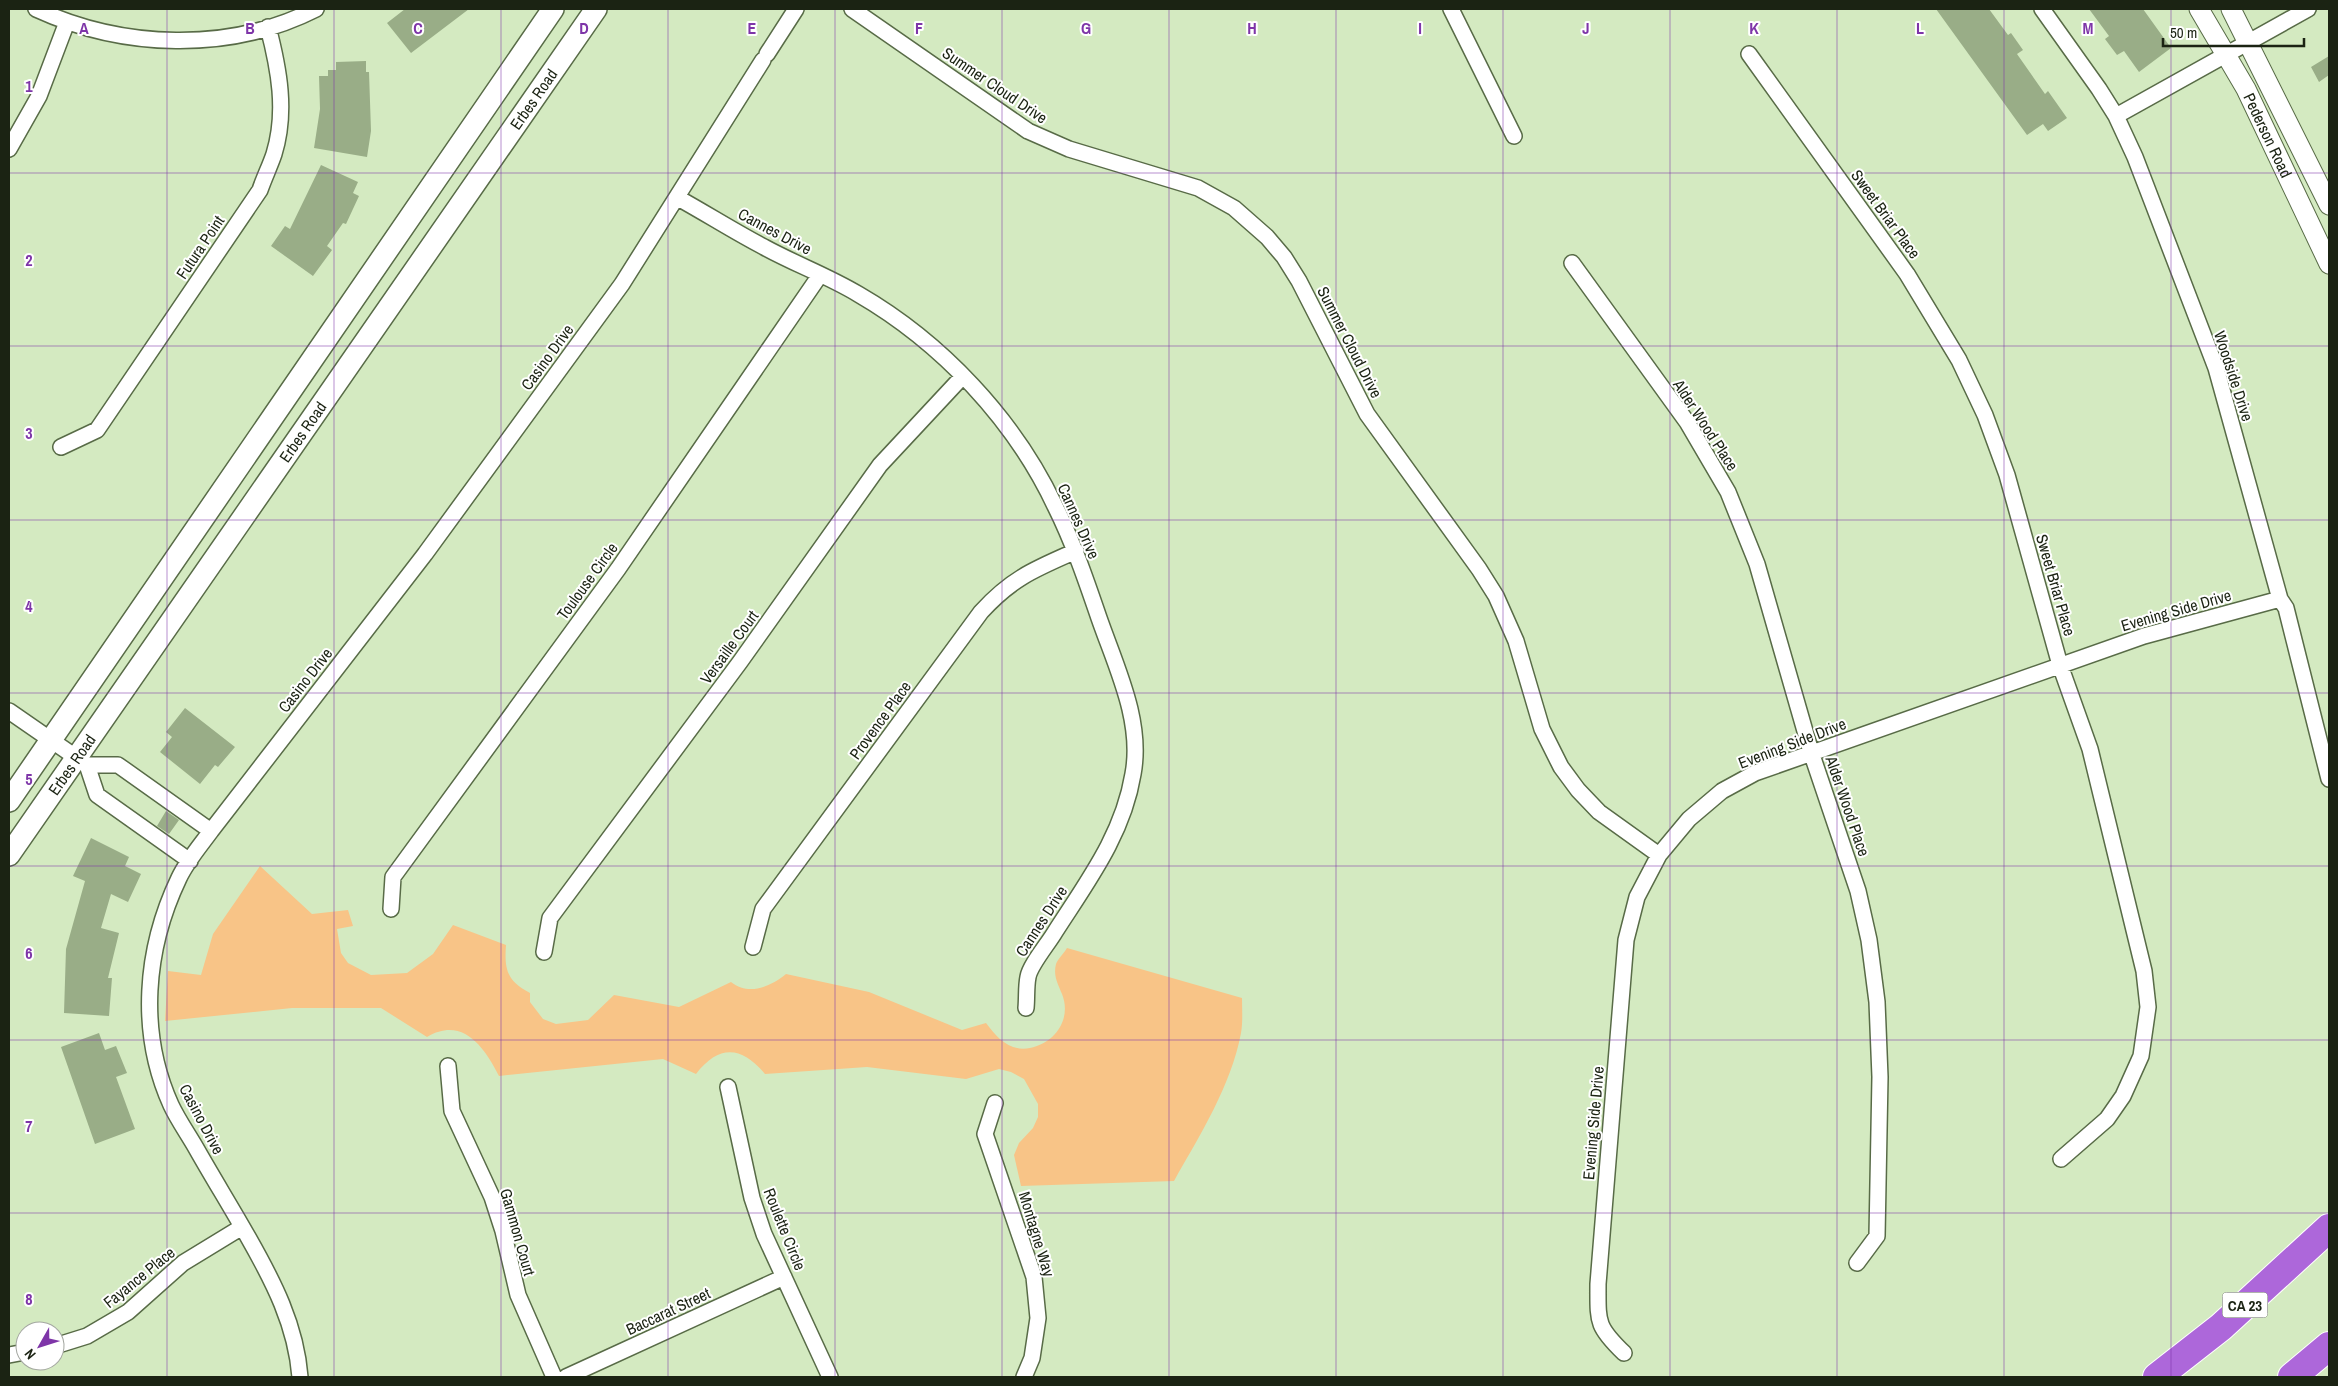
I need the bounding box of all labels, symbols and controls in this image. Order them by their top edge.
scale bar [2163,15,2304,47]
text: A [79,17,89,39]
text: B [245,17,255,39]
text: C [413,17,423,39]
text: D [579,17,589,39]
text: E [748,17,757,39]
text: F [915,17,923,39]
text: G [1081,17,1091,39]
text: H [1247,17,1257,39]
text: I [1418,17,1422,39]
text: J [1582,17,1590,39]
text: K [1749,17,1759,39]
text: L [1916,17,1924,39]
text: M [2083,17,2094,39]
text: 50 m [2170,22,2197,43]
street label: Summer Cloud Drive [938,42,1052,128]
street label: Erbes Road [505,64,562,134]
text: 1 [25,75,33,97]
street label: Pederson Road [2238,89,2297,181]
street label: Sweet Briar Place [1846,165,1926,263]
street label: Cannes Drive [734,202,816,260]
street label: Futura Point [171,211,230,283]
text: 2 [25,249,33,271]
street label: Summer Cloud Drive [1312,282,1388,402]
street label: Casino Drive [516,320,578,394]
street label: Woodside Drive [2209,328,2259,424]
street label: Alder Wood Place [1668,374,1744,475]
street label: Erbes Road [274,397,331,467]
text: 3 [25,422,33,444]
street label: Cannes Drive [1053,480,1105,562]
street label: Sweet Briar Place [2031,531,2081,639]
street label: Toulouse Circle [552,538,622,624]
street label: Evening Side Drive [2118,584,2234,636]
text: 4 [25,595,33,617]
street label: Versaille Court [695,605,763,688]
street label: Casino Drive [273,643,337,717]
street label: Provence Place [844,676,916,764]
street label: Evening Side Drive [1735,712,1849,774]
street label: Erbes Road [43,730,101,799]
street label: Alder Wood Place [1820,752,1875,859]
text: 5 [25,768,33,790]
street label: Cannes Drive [1010,881,1072,961]
text: 6 [25,942,33,964]
street label: Evening Side Drive [1577,1065,1609,1181]
street label: Casino Drive [174,1080,230,1158]
text: 7 [25,1115,33,1137]
street label: Roulette Circle [759,1185,811,1273]
street label: Gammon Court [495,1186,541,1278]
street label: Montagne Way [1014,1189,1060,1280]
street label: Fayance Place [99,1241,179,1313]
street label: Baccarat Street [622,1282,714,1340]
text: 8 [25,1288,33,1310]
road number: CA 23 [2222,1292,2268,1318]
north arrow [15,1321,65,1371]
text: N [20,1345,40,1363]

